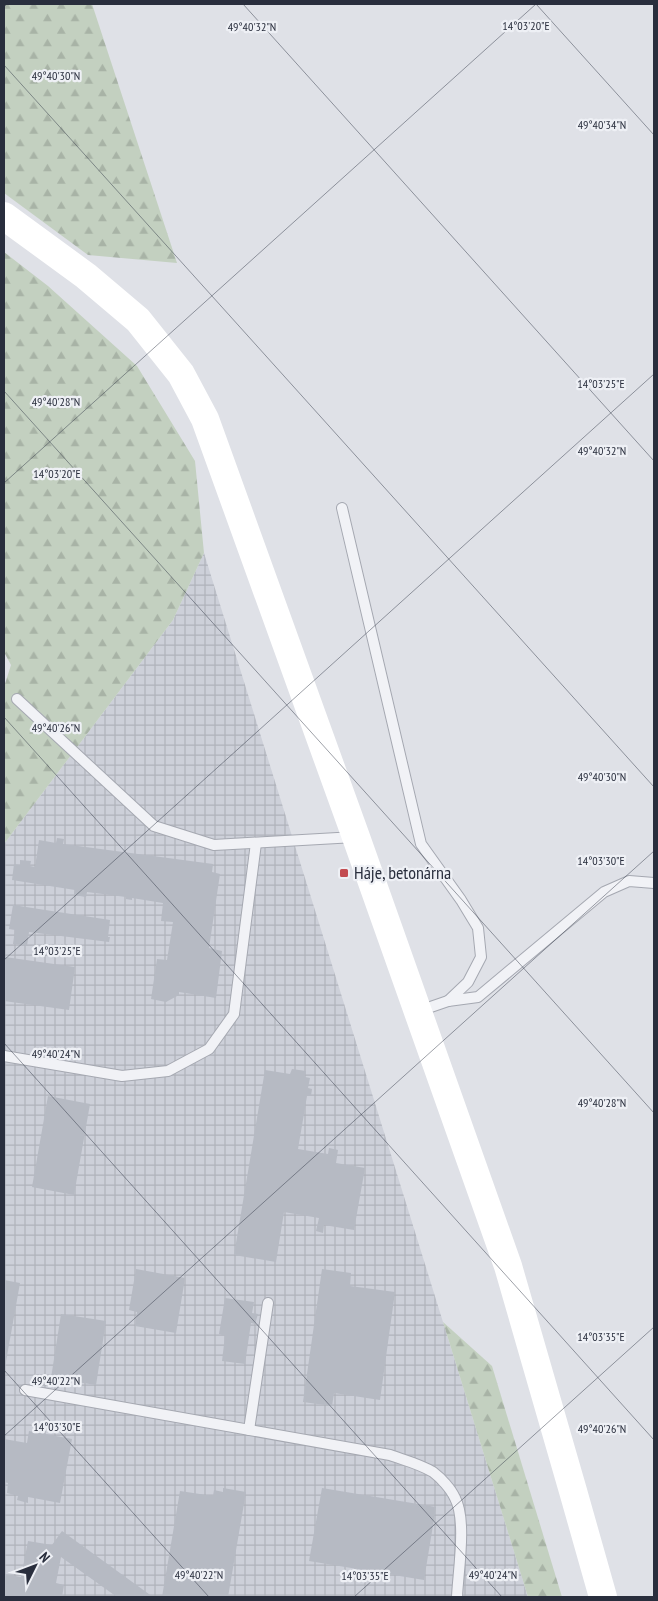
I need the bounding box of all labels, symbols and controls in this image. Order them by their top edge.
text: 14°03'20"E [502,18,550,33]
text: 49°40'32"N [228,19,276,34]
text: 49°40'30"N [32,68,80,83]
text: 49°40'34"N [578,117,626,132]
text: 14°03'25"E [577,376,625,391]
text: 49°40'28"N [32,394,80,409]
text: 49°40'32"N [578,443,626,458]
text: 14°03'20"E [33,466,81,481]
text: 49°40'26"N [32,720,80,735]
text: 49°40'30"N [578,769,626,784]
text: 14°03'30"E [577,853,625,868]
place label: Háje, betonárna [354,861,451,884]
marker: Háje, betonárna [338,867,350,879]
text: 14°03'25"E [33,943,81,958]
text: 49°40'24"N [32,1046,80,1061]
text: 49°40'28"N [578,1095,626,1110]
text: 14°03'35"E [577,1329,625,1344]
text: 49°40'22"N [32,1373,80,1388]
text: 14°03'30"E [33,1419,81,1434]
text: 49°40'26"N [578,1421,626,1436]
north arrow [10,1541,60,1591]
text: N [35,1548,54,1566]
text: 49°40'22"N [175,1567,223,1582]
text: 49°40'24"N [469,1567,517,1582]
text: 14°03'35"E [341,1568,389,1583]

